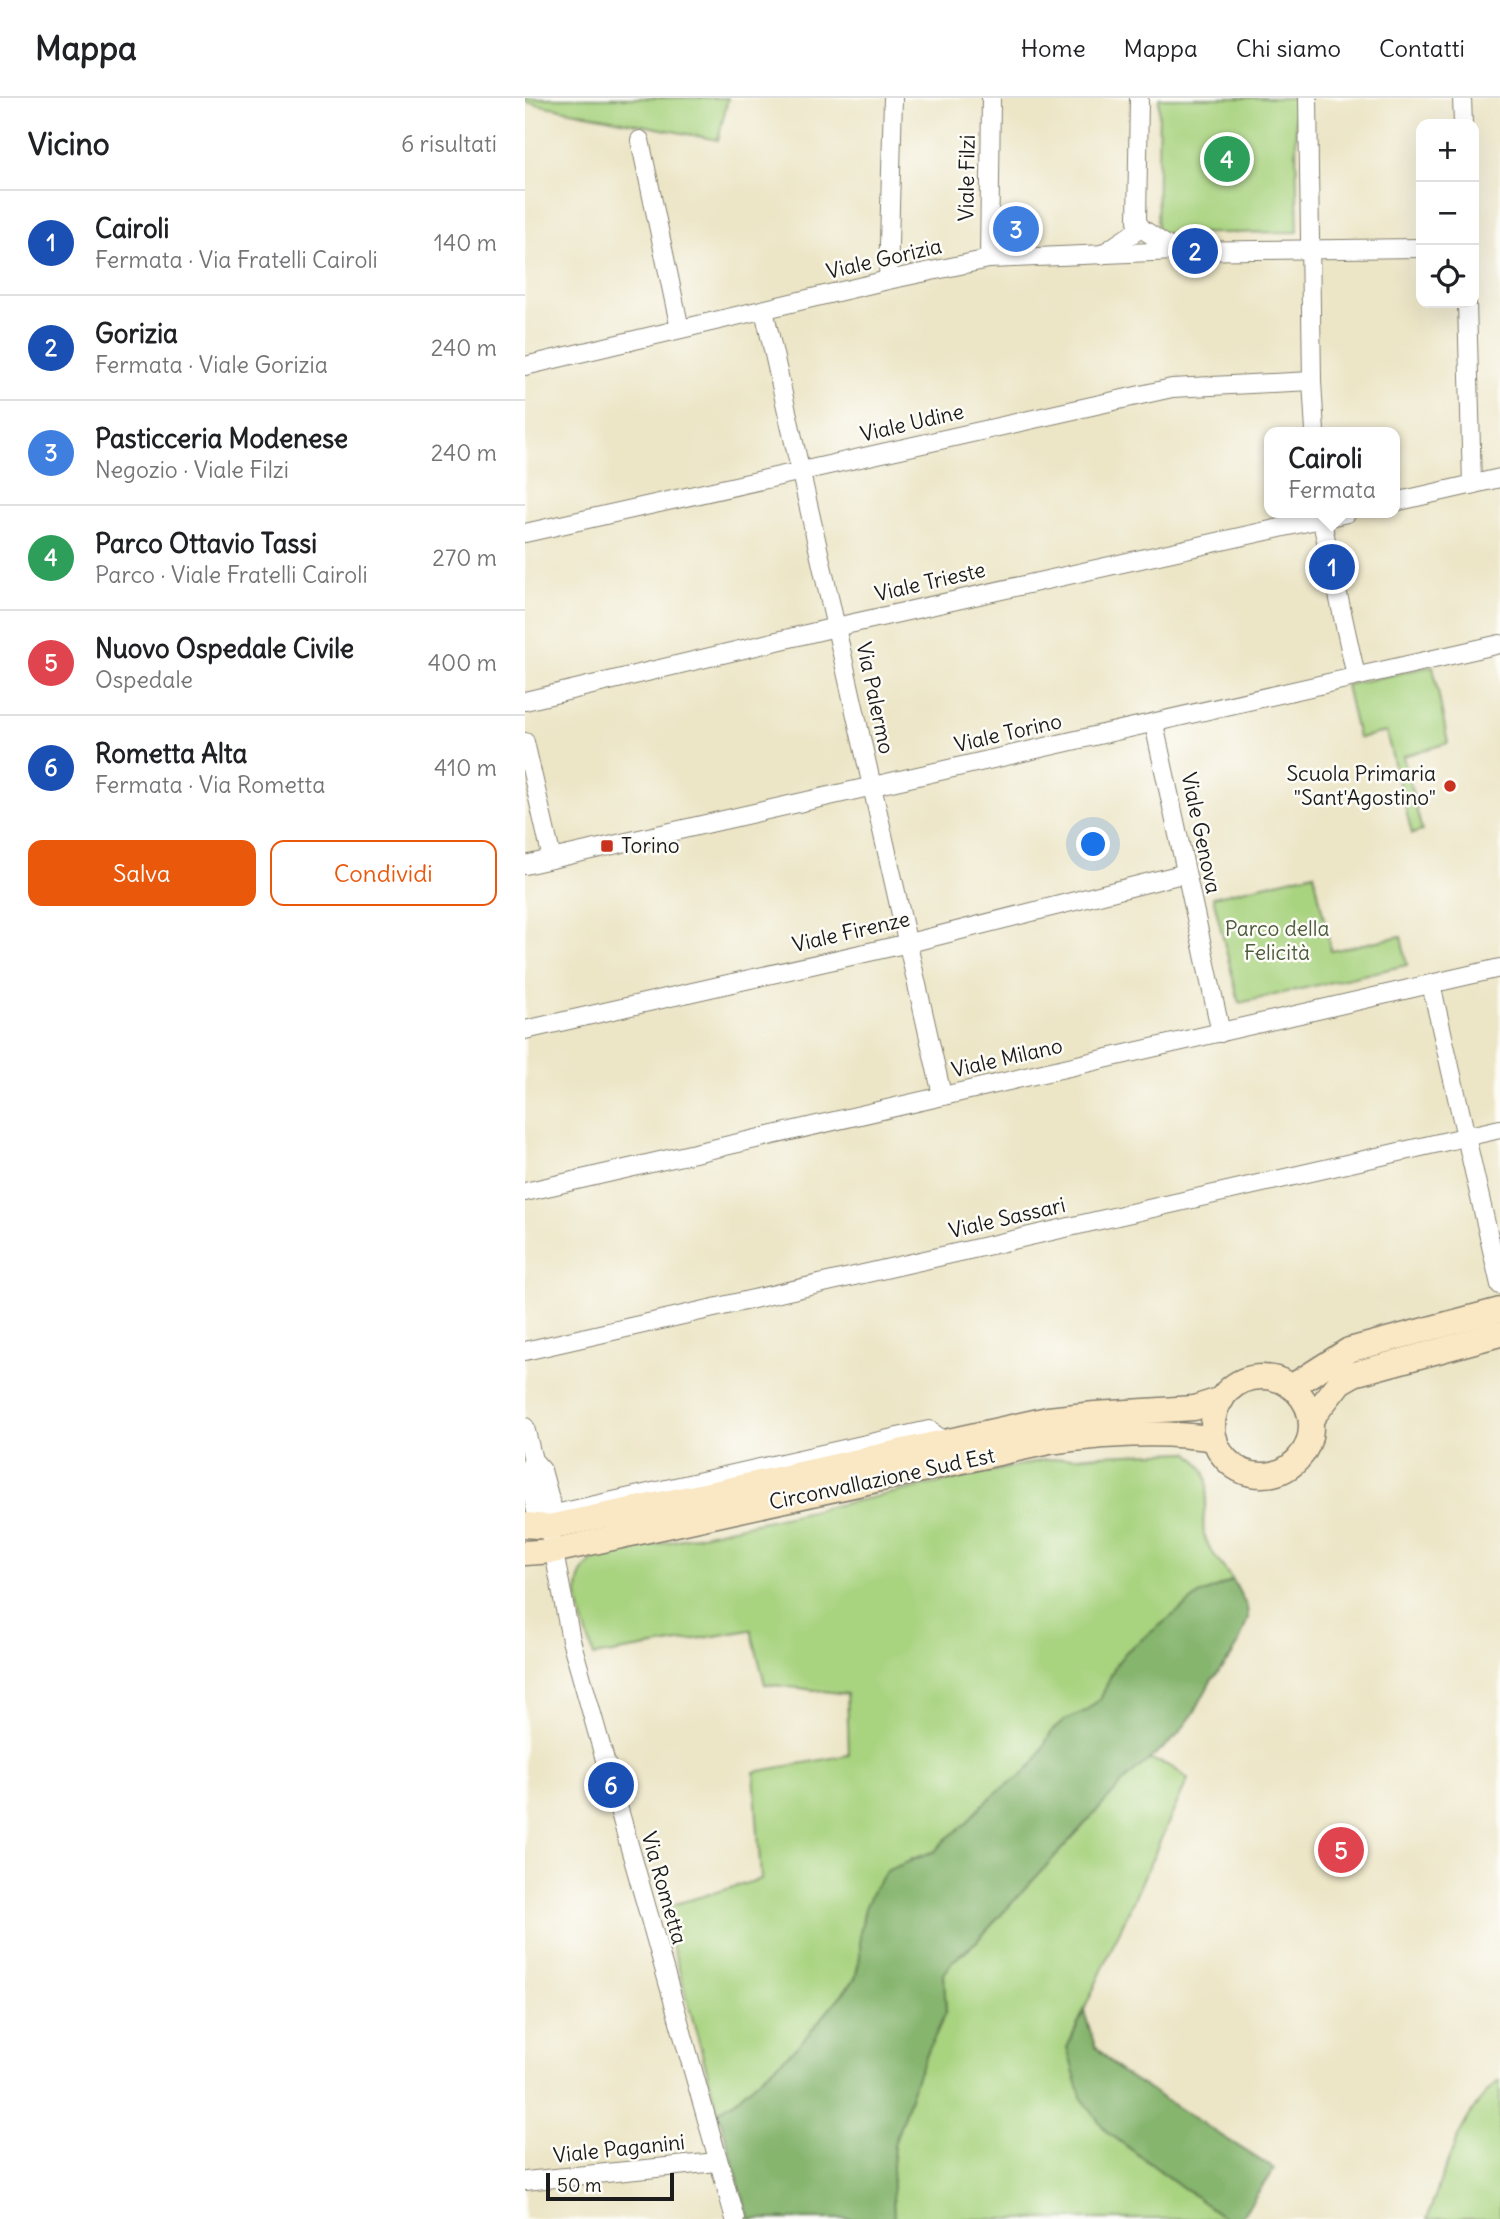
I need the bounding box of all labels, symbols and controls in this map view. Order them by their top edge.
text: Mappa [35,27,137,69]
text: Home [1021,33,1086,63]
text: Mappa [1124,33,1198,63]
text: Chi siamo [1236,33,1341,63]
text: Contatti [1379,33,1465,63]
map controls [1416,119,1479,308]
button: + [1416,119,1479,182]
text: Vicino [28,125,110,163]
text: 6 risultati [401,129,497,158]
pin: 4 [1204,133,1250,185]
street label: Viale Filzi [952,134,981,222]
button: − [1416,182,1479,245]
pin: 3 [993,203,1039,255]
text: Cairoli [95,212,169,245]
pin: 2 [1172,225,1218,277]
text: 1 [46,228,56,257]
text: 140 m [434,228,497,257]
street label: Viale Gorizia [823,232,944,285]
text: Fermata · Via Fratelli Cairoli [95,245,378,274]
button: locate [1416,245,1479,308]
text: Gorizia [95,317,178,350]
text: 2 [45,333,57,362]
text: 240 m [431,333,497,362]
text: Fermata · Viale Gorizia [95,350,328,379]
street label: Viale Udine [857,397,966,448]
text: Pasticceria Modenese [95,422,348,455]
popup [1264,427,1400,518]
text: 3 [44,438,58,467]
text: 240 m [431,438,497,467]
text: Cairoli [1288,442,1362,475]
text: Negozio · Viale Filzi [95,455,289,484]
text: Fermata [1288,475,1376,504]
text: Parco Ottavio Tassi [95,527,317,560]
pin: 1 [1309,541,1355,593]
text: 4 [44,543,58,572]
text: 270 m [432,543,497,572]
street label: Viale Trieste [872,556,988,607]
text: Parco · Viale Fratelli Cairoli [95,560,368,589]
text: Nuovo Ospedale Civile [95,632,354,665]
street label: Via Palermo [850,639,901,756]
text: 5 [44,648,58,677]
text: 400 m [428,648,497,677]
text: Ospedale [95,665,193,694]
street label: Viale Torino [952,707,1064,758]
text: Rometta Alta [95,737,247,770]
text: 6 [44,753,58,782]
text: 410 m [434,753,497,782]
place label: Scuola Primaria "Sant'Agostino" [1286,760,1436,811]
text: Fermata · Via Rometta [95,770,325,799]
street label: Viale Genova [1175,770,1228,896]
marker: Scuola Primaria "Sant'Agostino" [1442,778,1458,794]
your location [1076,827,1110,861]
place label: Torino [621,832,680,859]
marker: Torino [599,838,615,854]
button: Salva [28,840,256,906]
button: Condividi [270,840,497,906]
street label: Viale Firenze [789,905,912,958]
park label: Parco della Felicità [1225,915,1329,966]
street label: Viale Milano [949,1032,1065,1083]
street label: Viale Sassari [946,1191,1068,1244]
street label: Circonvallazione Sud Est [767,1441,997,1516]
pin: 6 [588,1759,634,1811]
pin: 5 [1318,1824,1364,1876]
street label: Via Rometta [636,1829,693,1947]
street label: Viale Paganini [552,2128,686,2169]
scale bar [546,2170,674,2202]
text: 50 m [557,2173,602,2197]

